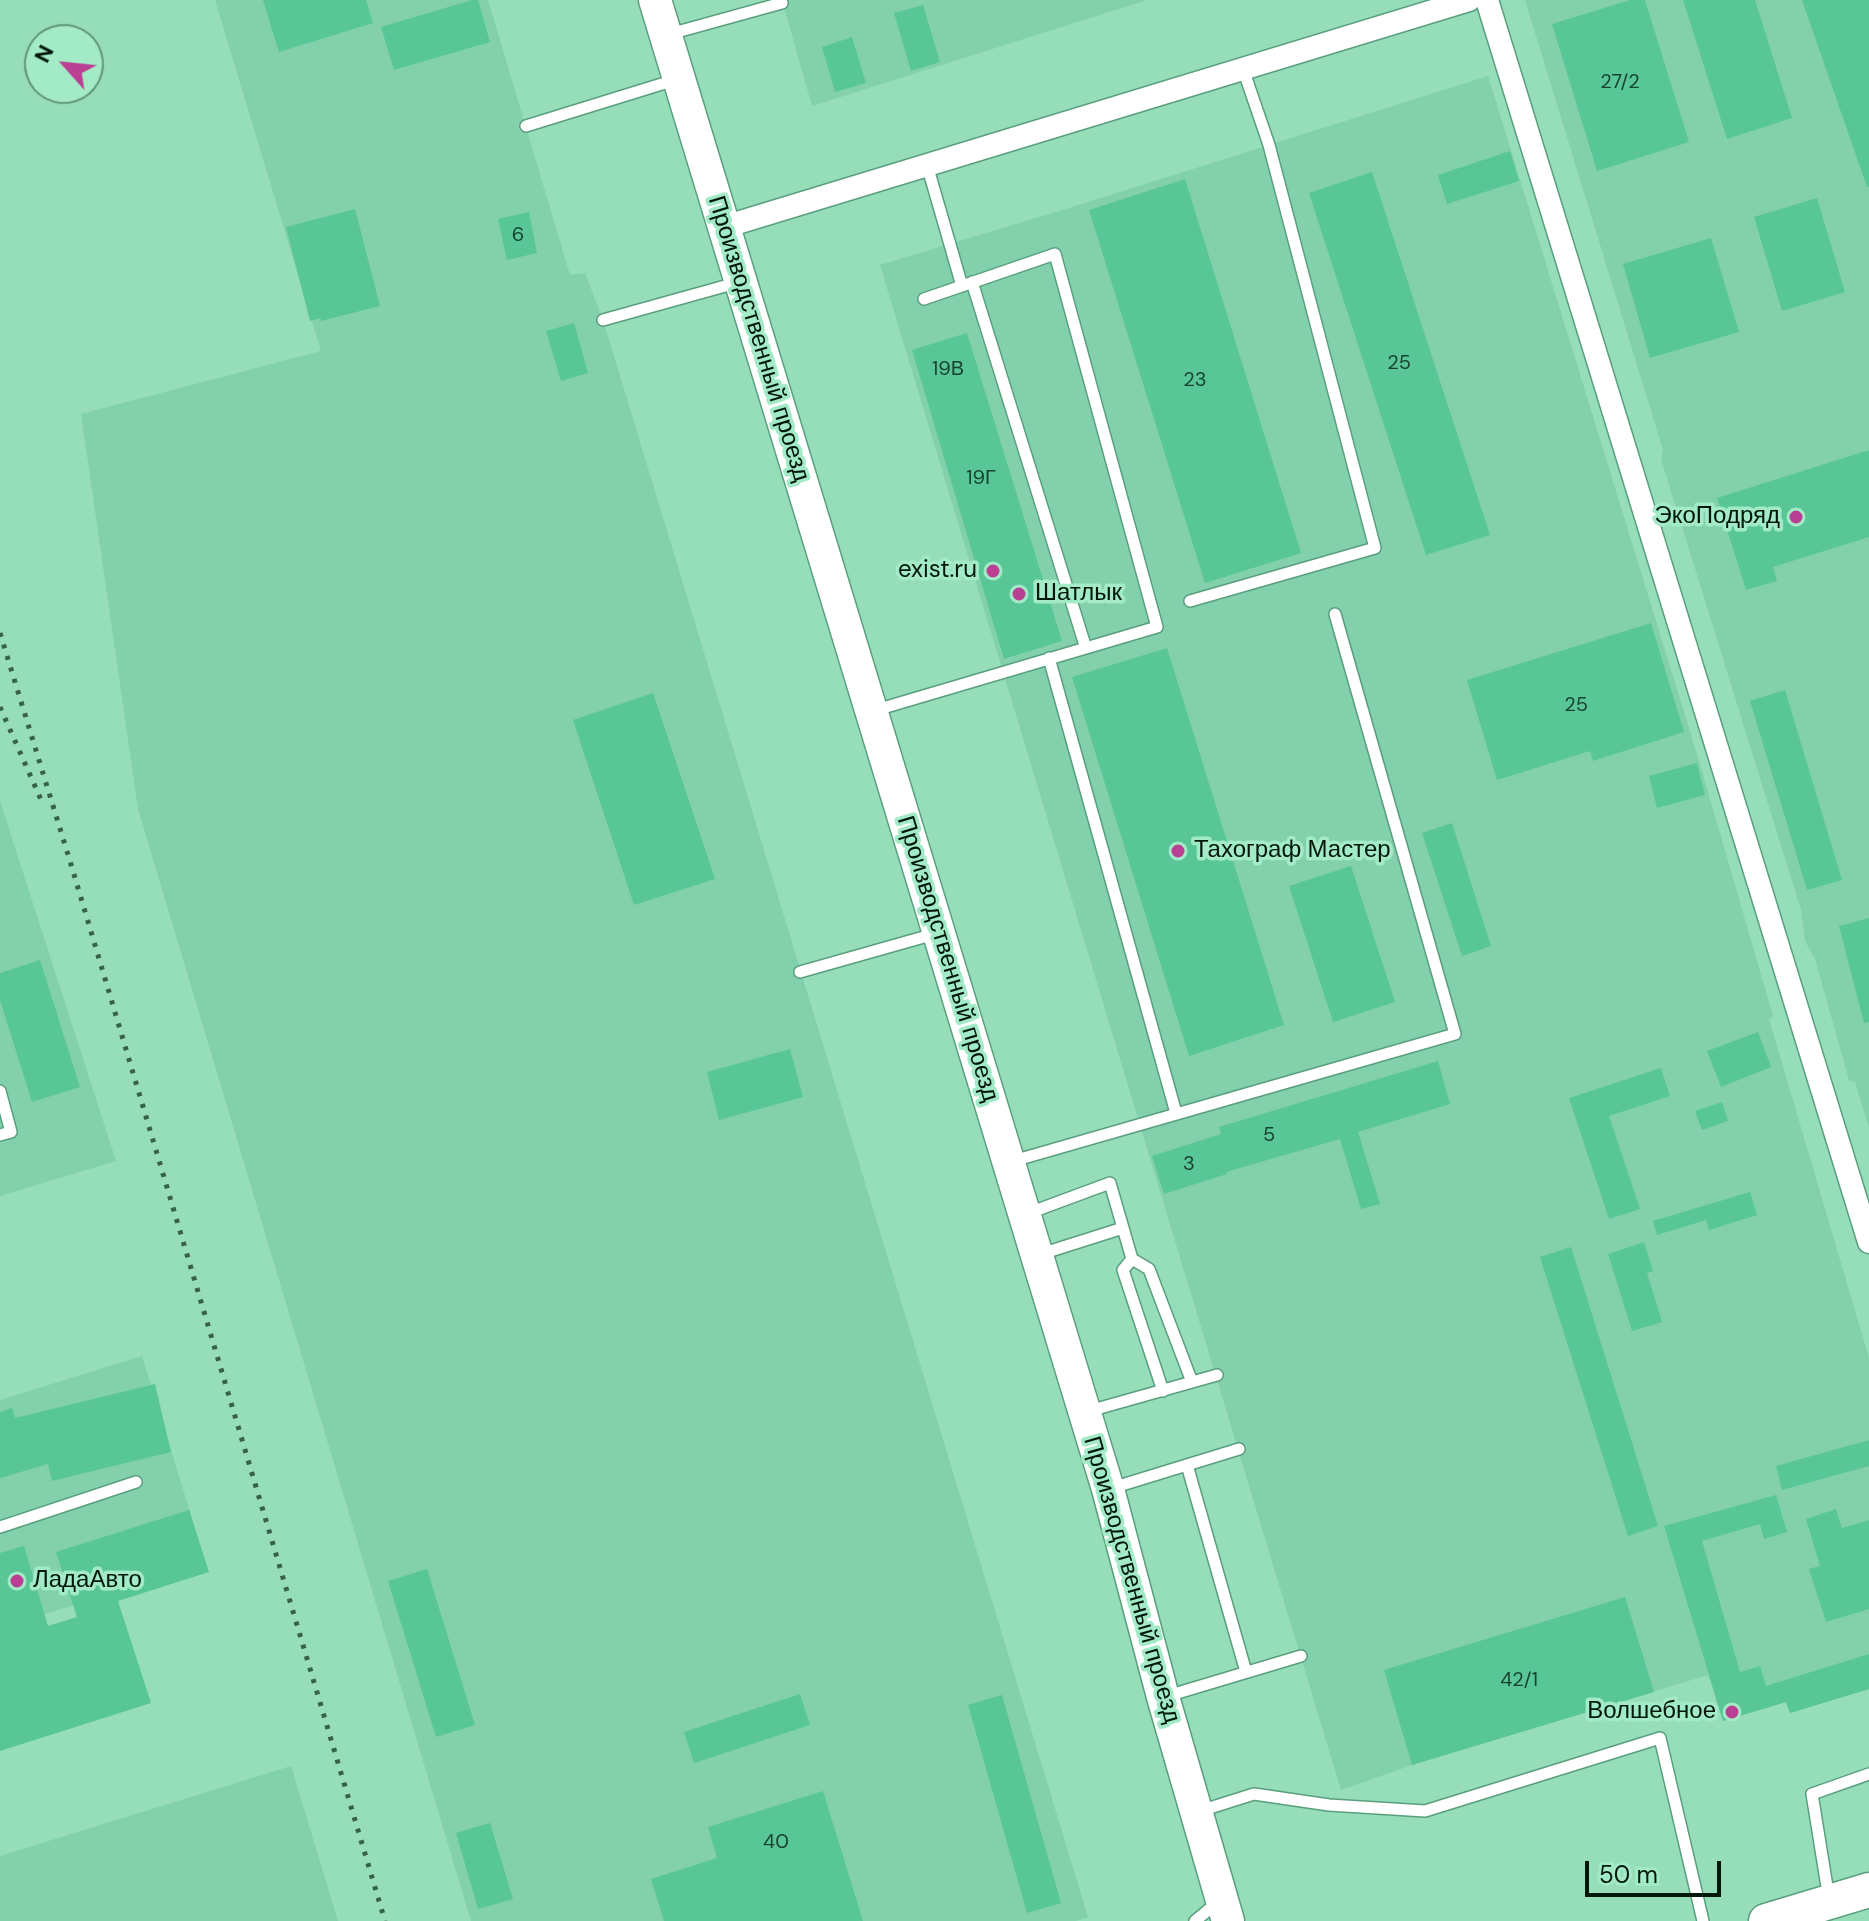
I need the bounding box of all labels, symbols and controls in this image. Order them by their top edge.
north arrow [24,24,104,104]
text: N [27,40,61,68]
house number: 27/2 [1600,71,1640,95]
street label: Производственный проезд [701,193,815,485]
house number: 6 [512,224,524,248]
house number: 25 [1387,352,1411,376]
house number: 19В [932,358,964,382]
house number: 23 [1183,369,1207,393]
house number: 19Г [966,467,996,491]
place label: ЭкоПодряд [1654,503,1780,531]
marker: ЭкоПодряд [1787,508,1805,526]
place label: exist.ru [898,557,977,585]
marker: exist.ru [984,562,1002,580]
place label: Шатлык [1035,580,1122,608]
marker: Шатлык [1010,585,1028,603]
house number: 25 [1564,694,1588,718]
street label: Производственный проезд [890,813,1004,1105]
place label: Тахограф Мастер [1194,837,1391,865]
marker: Тахограф Мастер [1169,842,1187,860]
house number: 5 [1263,1124,1275,1148]
house number: 3 [1183,1153,1195,1177]
street label: Производственный проезд [1076,1433,1186,1727]
place label: ЛадаАвто [33,1567,142,1595]
marker: ЛадаАвто [8,1572,26,1590]
house number: 42/1 [1500,1669,1538,1693]
place label: Волшебное [1587,1698,1716,1726]
marker: Волшебное [1723,1703,1741,1721]
house number: 40 [763,1831,789,1855]
scale bar [1589,1845,1725,1895]
text: 50 m [1599,1859,1658,1890]

